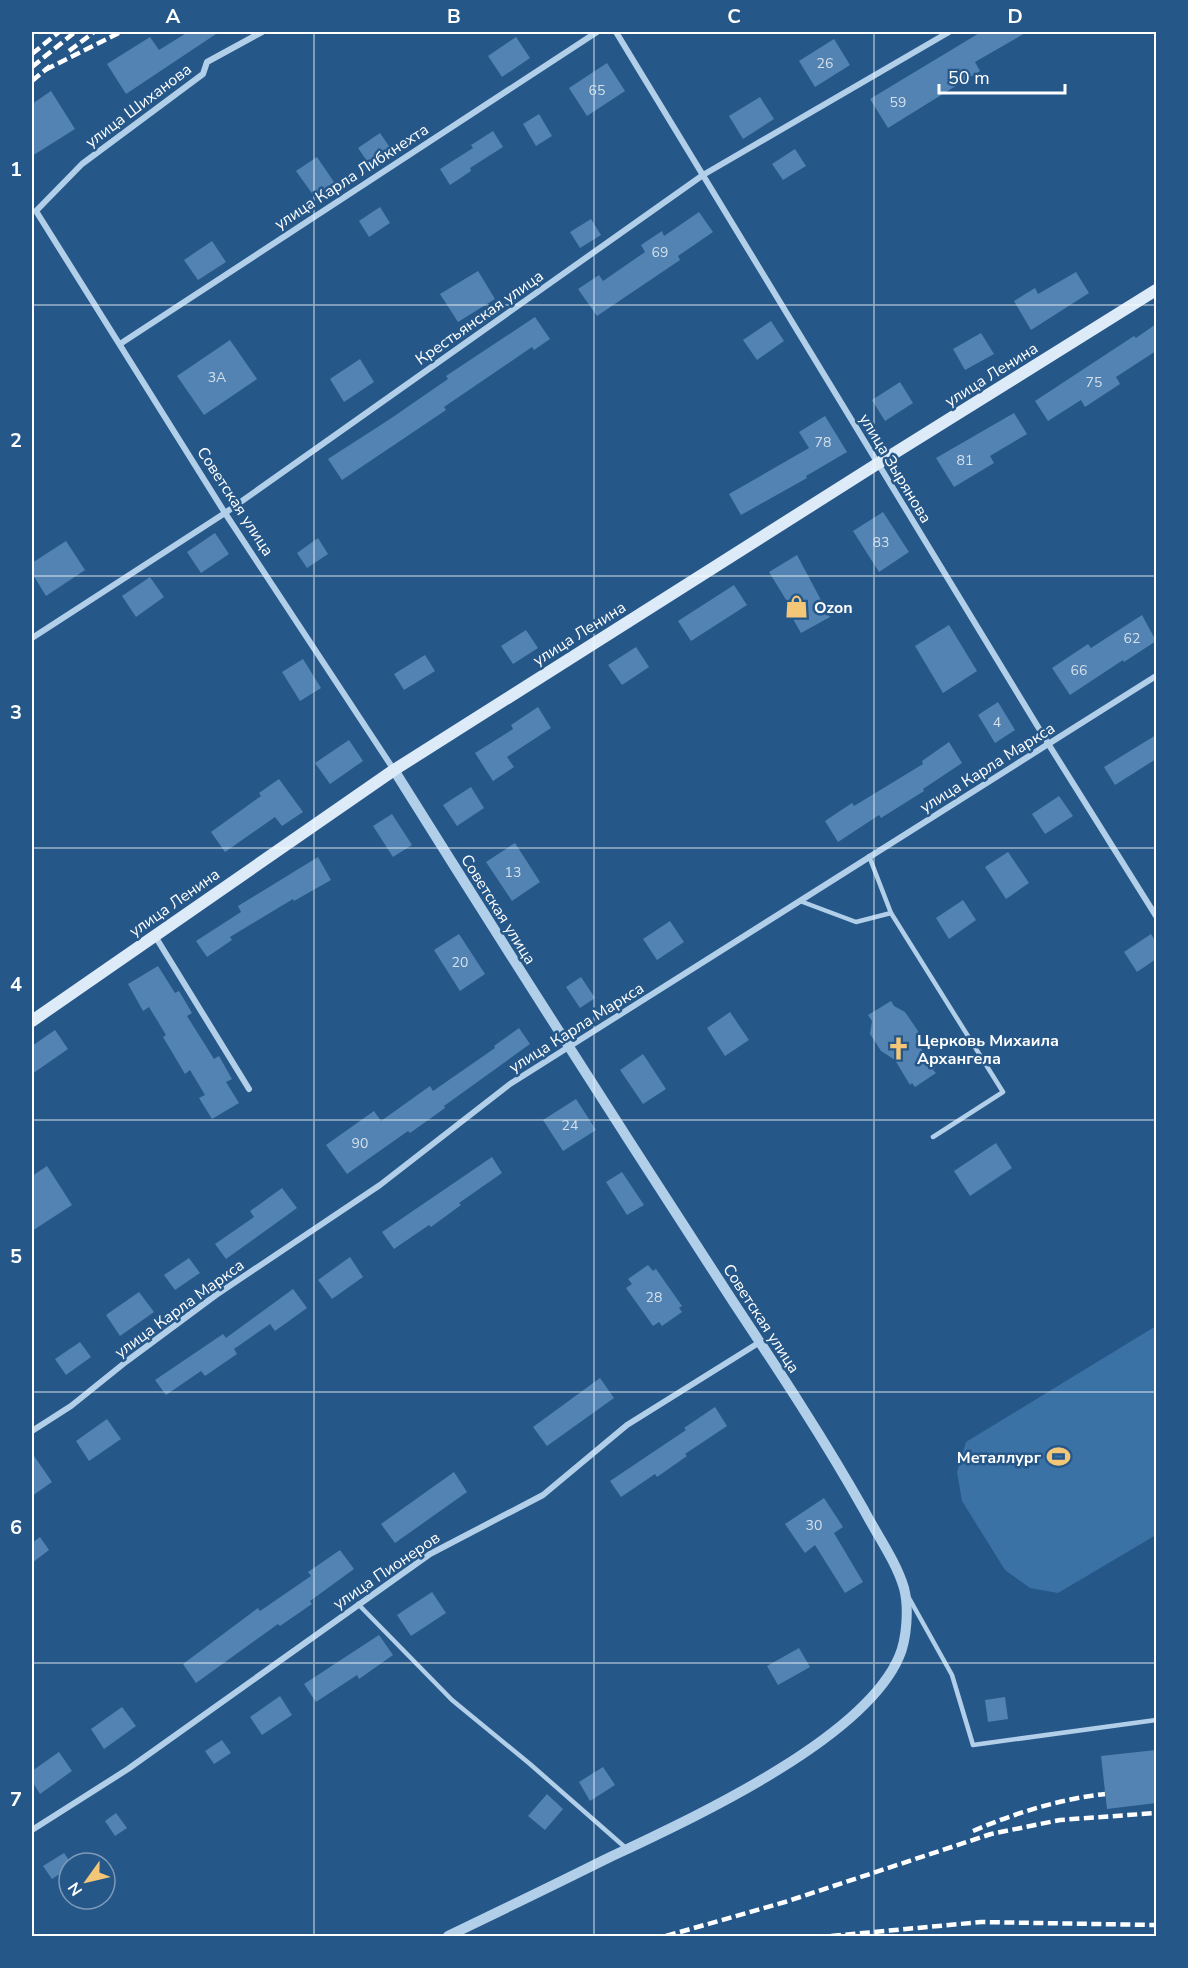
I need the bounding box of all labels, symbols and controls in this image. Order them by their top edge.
text: A [166,3,181,30]
text: B [447,3,461,30]
text: C [727,3,741,30]
text: D [1007,3,1023,30]
house number: 26 [817,54,833,73]
scale bar [939,57,1065,95]
street label: улица Шиханова [81,59,196,153]
text: 50 m [948,66,990,90]
house number: 65 [589,81,605,100]
house number: 59 [890,93,906,112]
street label: улица Карла Либкнехта [270,119,433,235]
text: 1 [10,156,22,183]
house number: 69 [652,243,668,262]
street label: Крестьянская улица [411,265,548,370]
street label: улица Ленина [941,337,1042,412]
house number: 3А [208,368,226,387]
house number: 75 [1086,373,1102,392]
street label: улица Зырянова [854,409,937,528]
text: 2 [10,427,22,454]
house number: 78 [815,433,831,452]
street label: Советская улица [192,443,279,560]
house number: 81 [957,451,973,470]
house number: 83 [873,533,889,552]
shop icon: Ozon [783,594,809,620]
street label: улица Ленина [529,596,630,671]
place label: Ozon [814,597,853,619]
house number: 62 [1124,629,1140,648]
house number: 66 [1071,661,1087,680]
text: 3 [10,699,22,726]
house number: 4 [993,713,1001,732]
street label: улица Карла Маркса [916,717,1059,818]
street label: Советская улица [455,850,541,969]
street label: улица Ленина [125,863,224,942]
house number: 13 [505,863,521,882]
house number: 20 [452,953,468,972]
text: 4 [10,971,22,998]
street label: улица Карла Маркса [505,977,648,1078]
place label: Церковь Михаила Архангела [917,1030,1059,1070]
church icon: Церковь Михаила Архангела [886,1036,912,1062]
house number: 24 [562,1116,578,1135]
house number: 90 [352,1134,368,1153]
text: 5 [10,1243,22,1270]
street label: улица Карла Маркса [110,1254,249,1363]
street label: Советская улица [718,1260,805,1377]
house number: 28 [646,1288,662,1307]
sports icon: Металлург [1046,1444,1072,1470]
place label: Металлург [957,1447,1042,1469]
text: 6 [10,1514,22,1541]
house number: 30 [806,1516,822,1535]
street label: улица Пионеров [329,1527,445,1615]
text: 7 [10,1786,22,1813]
north arrow [57,1851,117,1911]
text: N [63,1878,88,1900]

